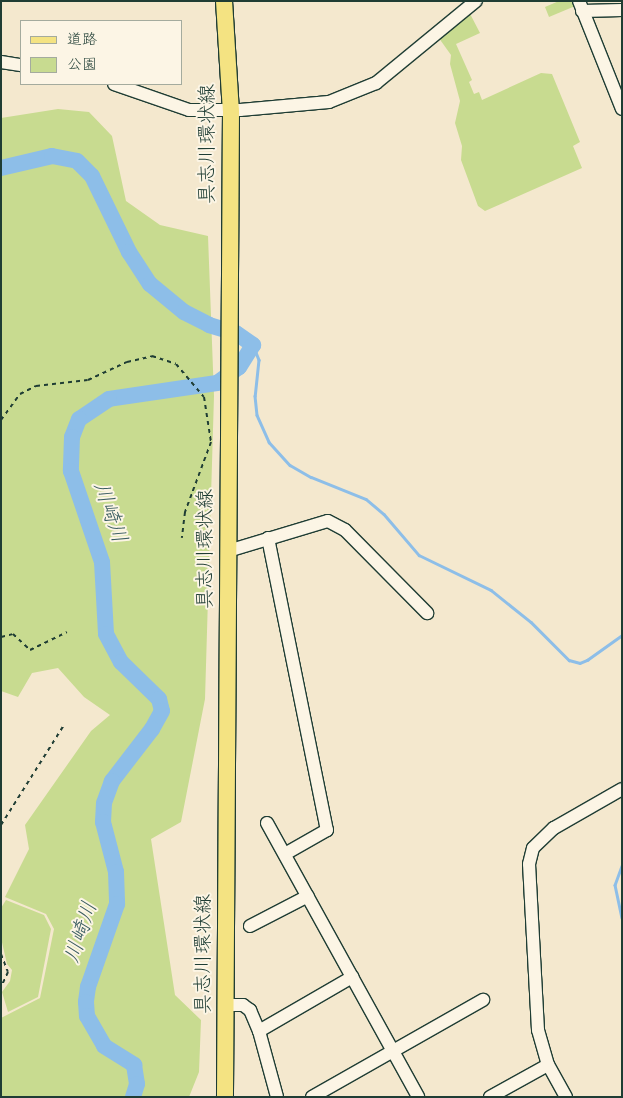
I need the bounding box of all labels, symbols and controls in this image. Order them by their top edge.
legend [20,20,182,85]
text: 道路 [67,30,97,52]
text: 公園 [67,55,97,77]
street label: 具志川環状線 [197,84,221,204]
water label: 川崎川 [86,479,130,547]
street label: 具志川環状線 [195,489,219,609]
street label: 具志川環状線 [193,894,217,1014]
water label: 川崎川 [61,899,105,967]

